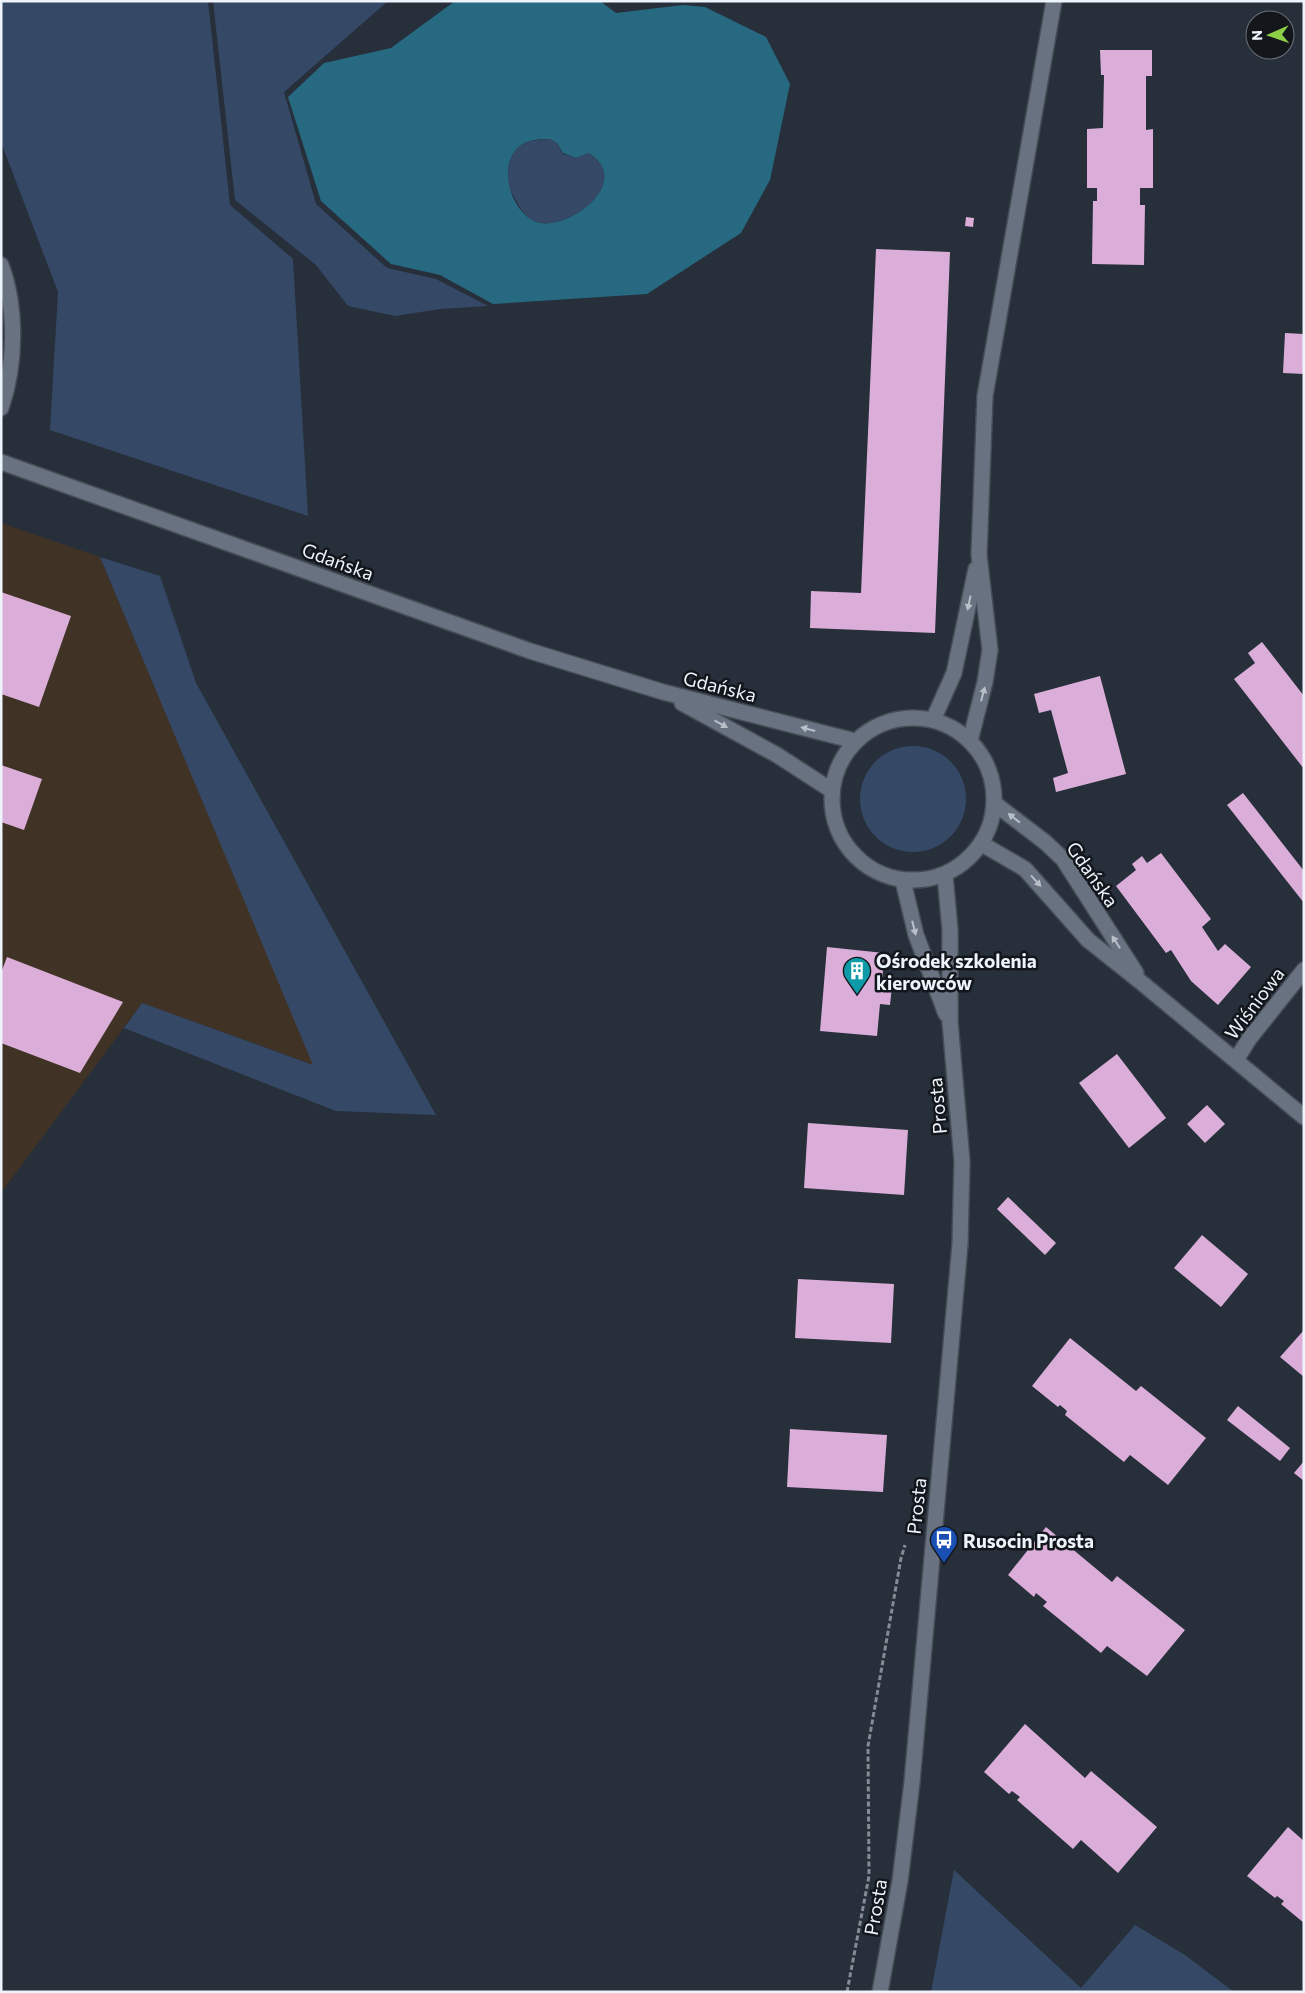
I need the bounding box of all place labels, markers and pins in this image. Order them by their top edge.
place label: Ośrodek szkolenia kierowców [876,949,1037,994]
building icon: Ośrodek szkolenia kierowców [842,956,872,995]
bus stop icon: Rusocin Prosta [929,1525,959,1564]
place label: Rusocin Prosta [963,1529,1094,1552]

